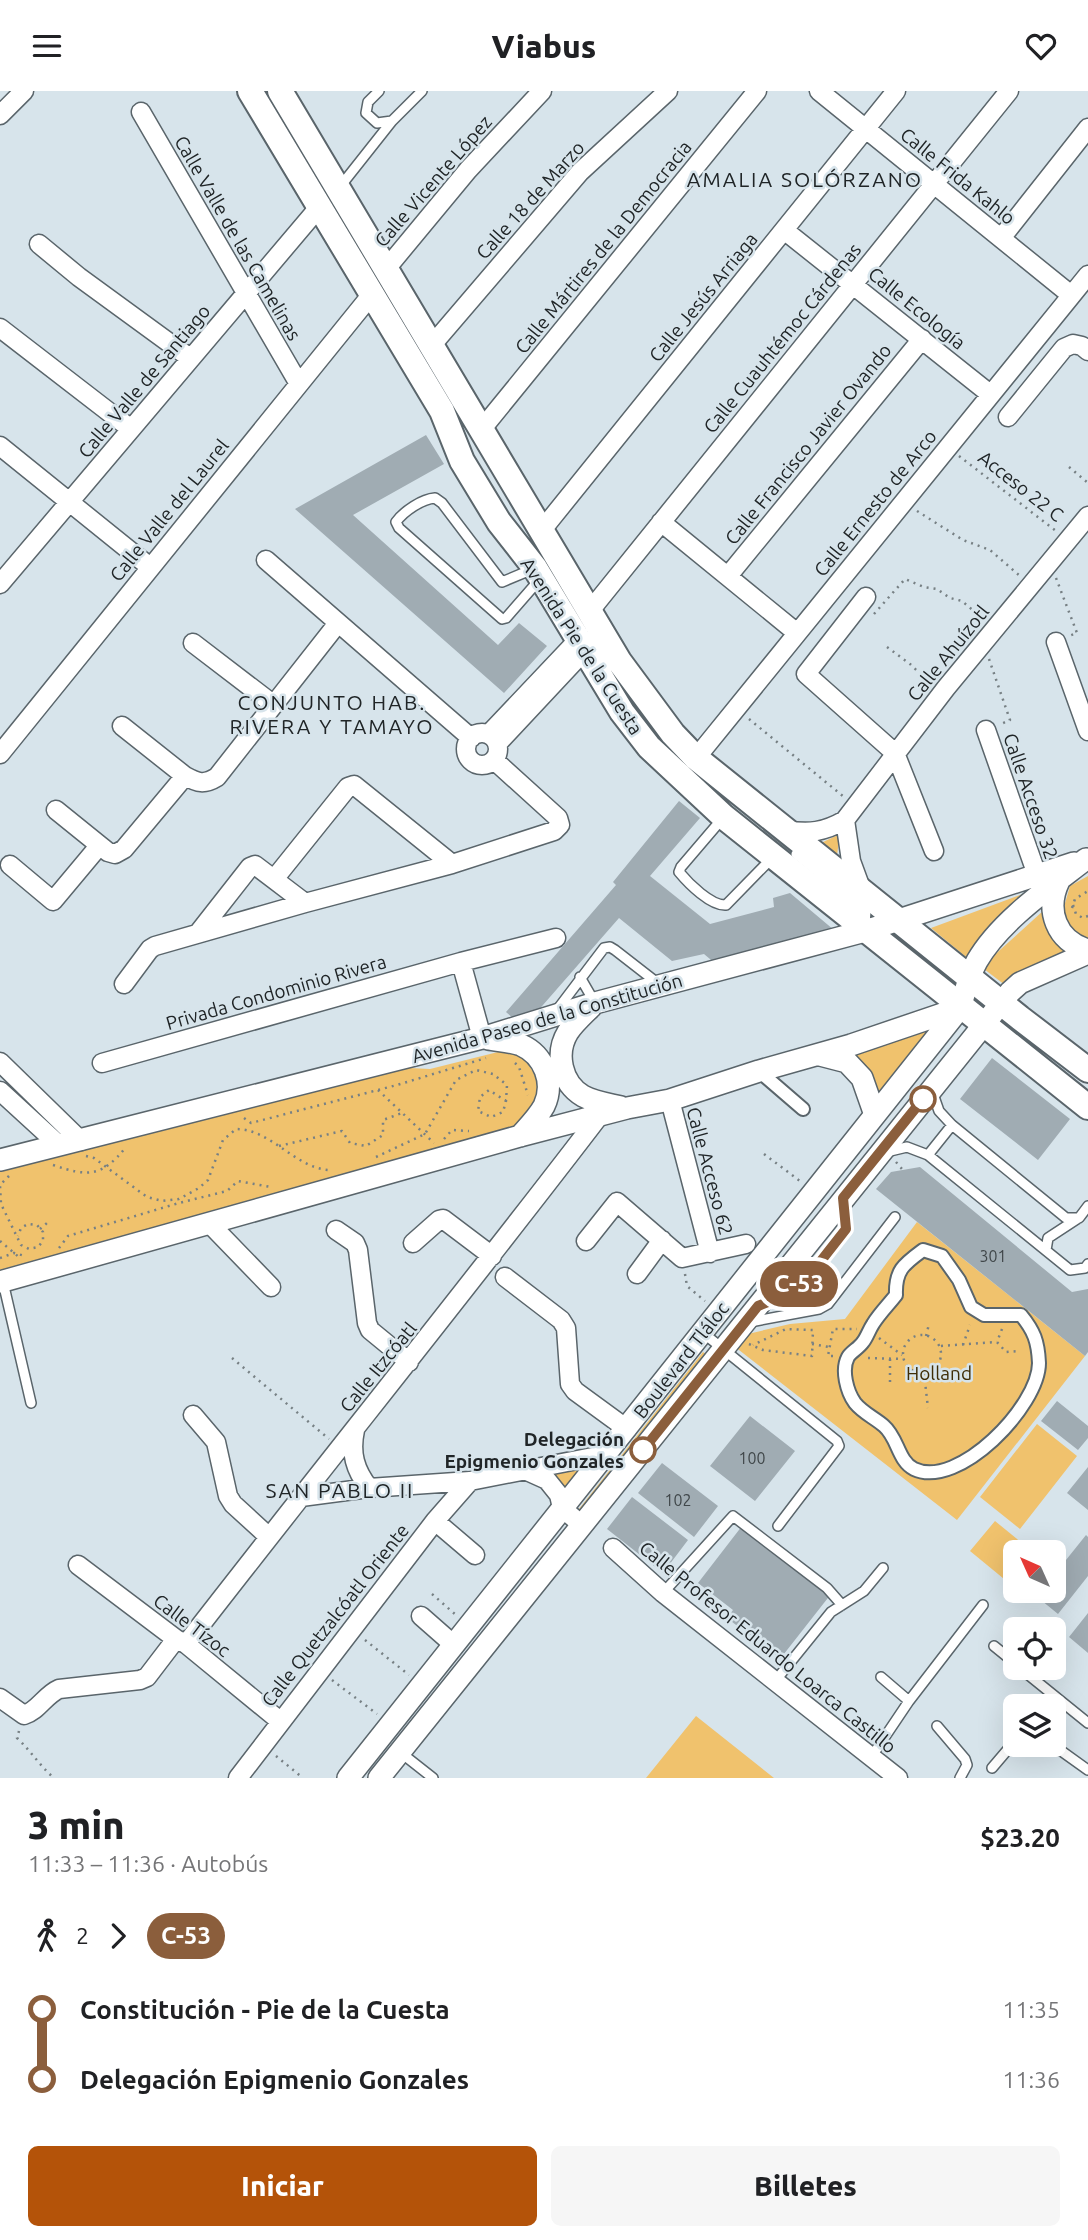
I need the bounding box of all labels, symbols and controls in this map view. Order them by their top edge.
icon: menu [28,27,66,65]
icon: heart [1022,27,1060,65]
text: Viabus [492,28,596,64]
street label: Calle Vicente López [370,111,496,251]
street label: Calle Frida Kahlo [896,123,1020,229]
street label: Calle Valle de las Camelinas [170,132,306,344]
street label: Calle 18 de Marzo [471,136,589,264]
street label: Calle Mártires de la Democracia [510,136,696,358]
district label: AMALIA SOLÓRZANO [687,167,923,191]
street label: Calle Jesús Arriaga [644,228,762,366]
street label: Calle Cuauhtémoc Cárdenas [699,239,865,437]
street label: Calle Ecología [864,262,970,354]
street label: Calle Valle de Santiago [74,300,214,462]
street label: Calle Francisco Javier Ovando [720,339,896,549]
street label: Calle Ernesto de Arco [809,425,941,581]
street label: Calle Valle del Laurel [105,435,233,585]
street label: Acceso 22 C [974,446,1068,526]
street label: Avenida Pie de la Cuesta [516,553,648,739]
street label: Calle Ahuízotl [903,601,993,705]
district label: CONJUNTO HAB. RIVERA Y TAMAYO [229,690,435,738]
street label: Calle Acceso 32 [999,730,1063,862]
street label: Privada Condominio Rivera [163,950,389,1034]
street label: Avenida Paseo de la Constitución [409,969,685,1067]
unlabelled marker [910,1086,936,1112]
street label: Calle Acceso 62 [682,1105,738,1237]
house number: 301 [979,1247,1007,1265]
line badge: C-53 [750,1261,848,1307]
text: C-53 [774,1270,824,1297]
street label: Boulevard Tláloc [629,1297,733,1422]
street label: Calle Itzcóatl [335,1318,421,1416]
park label: Holland [906,1362,972,1384]
place label: Delegación Epigmenio Gonzales [444,1428,624,1472]
marker: Delegación Epigmenio Gonzales [630,1437,656,1463]
house number: 100 [738,1449,766,1467]
district label: SAN PABLO II [266,1478,415,1502]
house number: 102 [664,1491,692,1509]
street label: Calle Quetzalcóatl Oriente [257,1519,413,1711]
street label: Calle Profesor Eduardo Loarca Castillo [635,1537,901,1757]
north arrow [1003,1540,1066,1603]
map controls [1003,1540,1066,1757]
street label: Calle Tízoc [149,1589,235,1661]
button: locate [1003,1617,1066,1680]
button: layers [1003,1694,1066,1757]
text: 3 min [28,1804,125,1846]
text: $23.20 [980,1823,1060,1852]
text: 11:33 – 11:36 · Autobús [28,1851,268,1876]
icon: walk [28,1917,66,1955]
icon: forward [99,1917,137,1955]
text: C-53 [161,1922,211,1949]
text: 2 [76,1923,89,1948]
text: Constitución - Pie de la Cuesta [80,1995,450,2024]
text: 11:35 [1002,1997,1060,2022]
text: Delegación Epigmenio Gonzales [80,2065,469,2094]
text: 11:36 [1002,2067,1060,2092]
button: Iniciar [28,2146,537,2226]
button: Billetes [551,2146,1060,2226]

